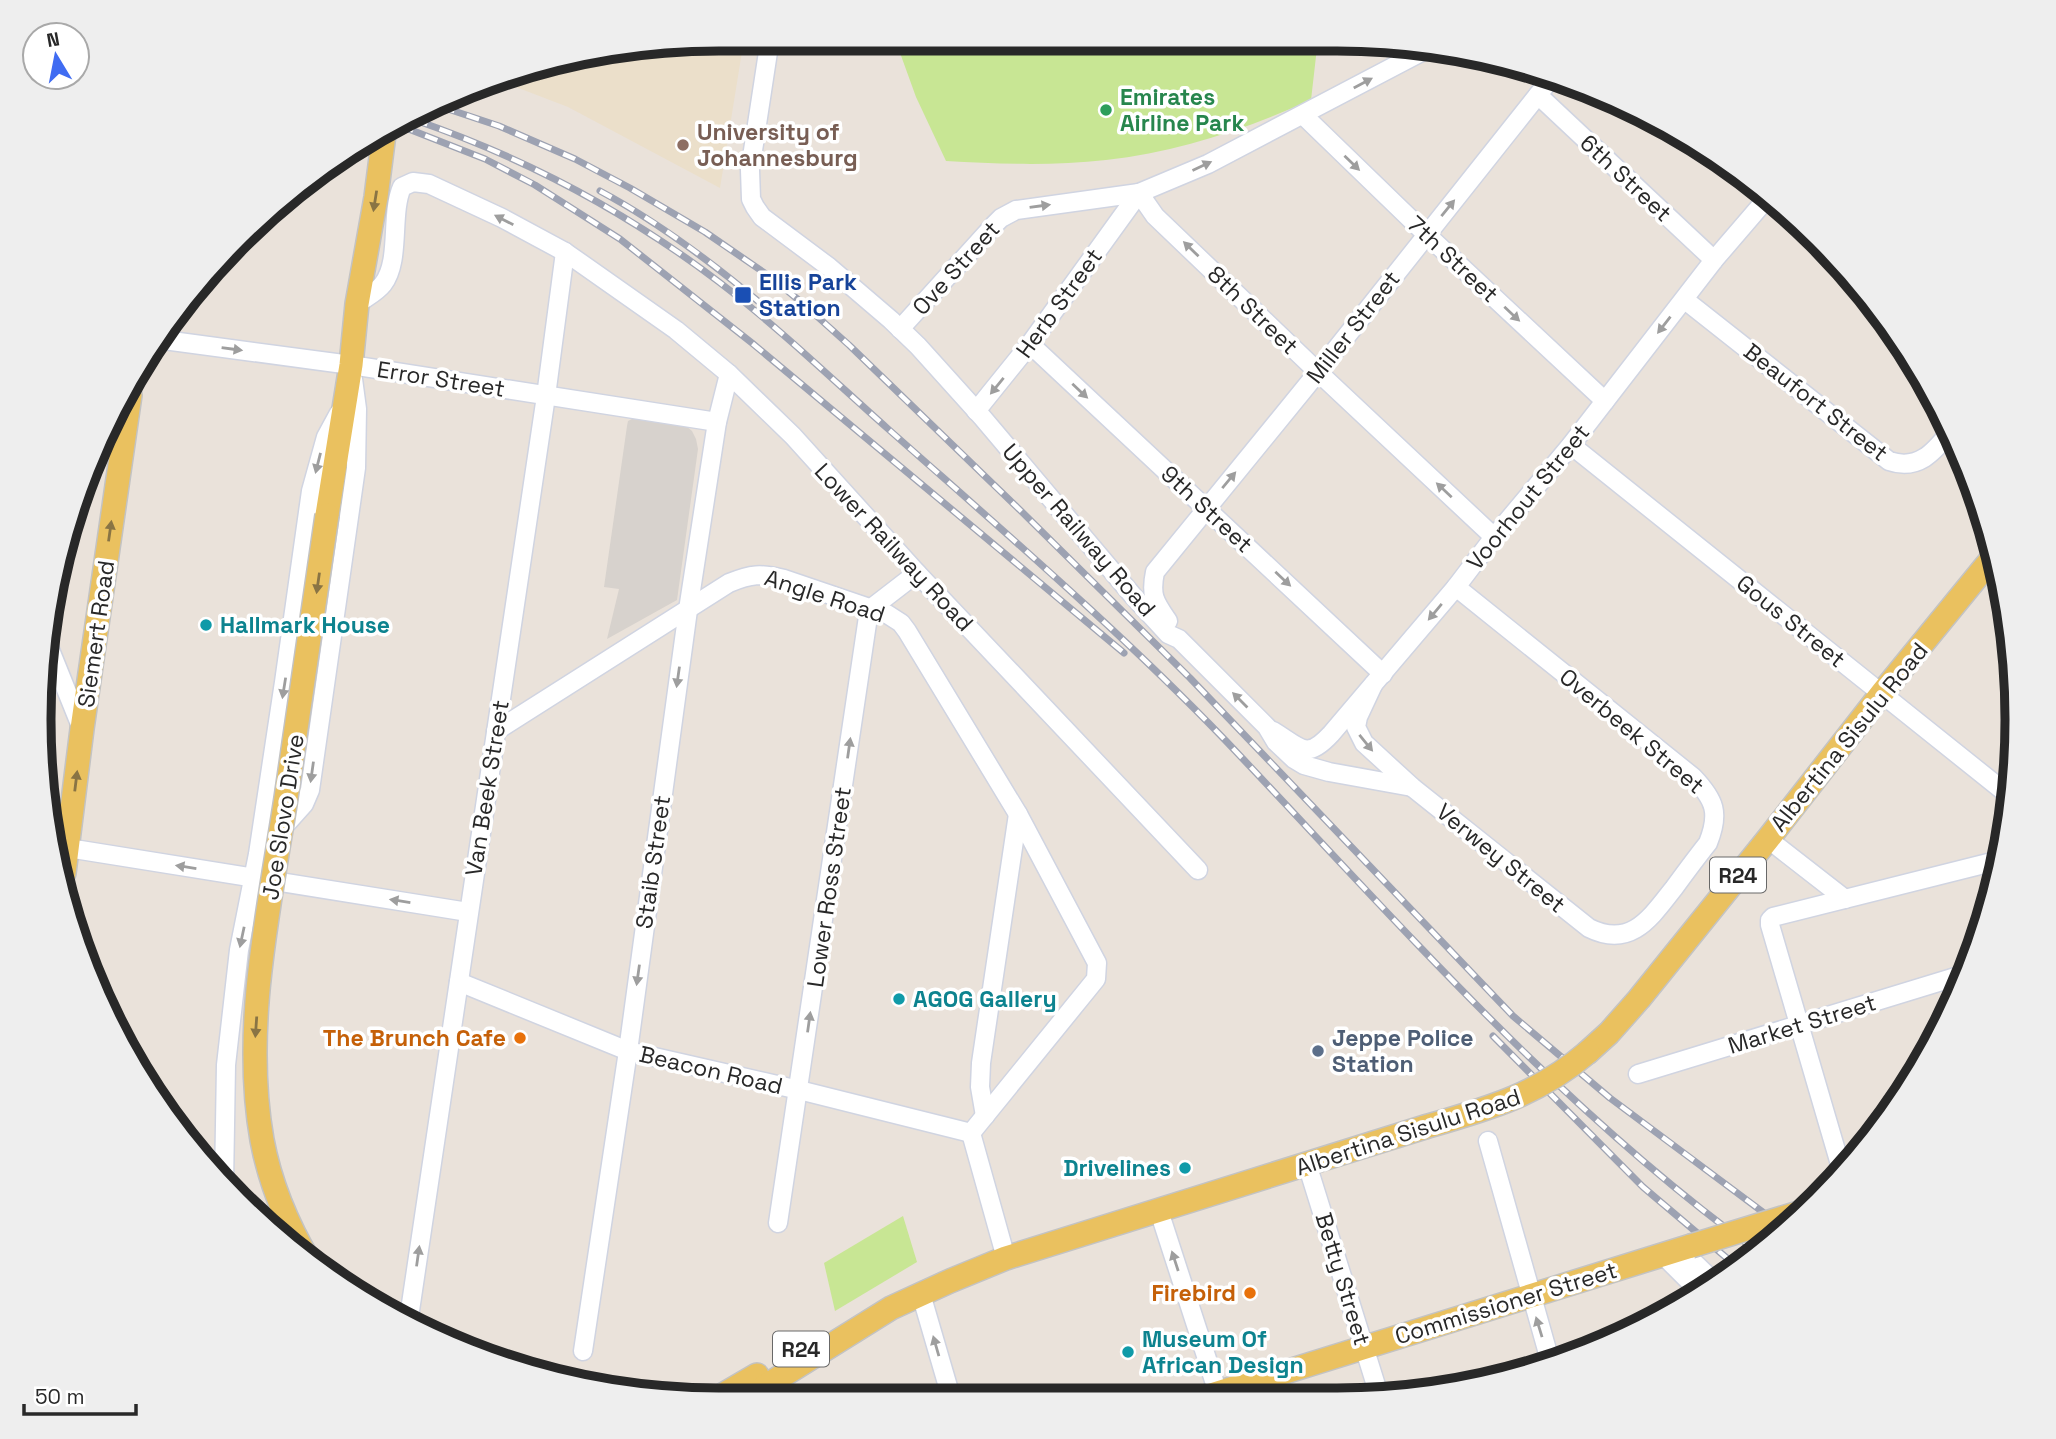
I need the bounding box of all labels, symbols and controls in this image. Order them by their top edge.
north arrow [21,21,91,91]
text: N [45,26,62,53]
one-way arrow [1353,77,1373,89]
place label: Emirates Airline Park [1120,82,1244,138]
marker: Emirates Airline Park [1098,102,1114,118]
place label: University of Johannesburg [697,117,858,173]
street label: 6th Street [1574,128,1678,228]
marker: University of Johannesburg [675,137,691,153]
one-way arrow [1343,154,1360,170]
one-way arrow [1192,160,1212,172]
one-way arrow [369,190,380,212]
one-way arrow [1440,199,1455,217]
one-way arrow [1029,200,1051,211]
street label: 7th Street [1401,209,1505,309]
one-way arrow [495,214,514,226]
street label: Ove Street [906,214,1006,322]
one-way arrow [1182,241,1199,258]
street label: Herb Street [1009,242,1109,364]
street label: 8th Street [1201,259,1305,361]
street label: Miller Street [1300,264,1406,390]
place label: Ellis Park Station [759,267,857,323]
marker: Ellis Park Station [733,285,753,305]
one-way arrow [1503,306,1521,322]
one-way arrow [1658,316,1672,334]
street label: Beaufort Street [1738,336,1894,468]
one-way arrow [221,344,243,355]
street label: Error Street [375,354,507,404]
one-way arrow [990,377,1005,395]
one-way arrow [1071,382,1088,398]
street label: Voorhout Street [1460,418,1596,576]
street label: Upper Railway Road [996,437,1162,623]
one-way arrow [312,453,323,475]
street label: Lower Railway Road [808,457,980,637]
street label: 9th Street [1155,459,1259,559]
one-way arrow [1221,472,1236,490]
one-way arrow [1436,483,1453,499]
one-way arrow [105,520,116,542]
street label: Siemert Road [71,558,121,710]
street label: Angle Road [761,562,889,630]
street label: Gous Street [1730,568,1852,674]
one-way arrow [1274,571,1291,587]
one-way arrow [312,572,323,594]
one-way arrow [1427,603,1443,621]
place label: Hallmark House [220,610,390,640]
marker: Hallmark House [198,617,214,633]
street label: Albertina Sisulu Road [1764,636,1934,838]
street label: Overbeek Street [1553,662,1711,800]
one-way arrow [673,666,684,688]
one-way arrow [278,677,289,699]
one-way arrow [1231,691,1248,708]
street label: Van Beek Street [458,698,516,878]
street label: Joe Slovo Drive [255,732,311,902]
one-way arrow [1358,734,1374,752]
one-way arrow [844,737,855,759]
one-way arrow [306,762,317,784]
one-way arrow [70,770,81,792]
street label: Lower Ross Street [800,785,858,989]
street label: Staib Street [629,793,677,931]
street label: Verwey Street [1430,797,1572,919]
road number: R24 [1710,858,1766,892]
one-way arrow [175,861,197,872]
one-way arrow [389,895,411,906]
one-way arrow [236,926,247,948]
one-way arrow [632,965,643,987]
place label: AGOG Gallery [913,984,1057,1014]
street label: Market Street [1724,987,1880,1061]
marker: AGOG Gallery [891,991,907,1007]
one-way arrow [804,1011,815,1033]
one-way arrow [250,1016,261,1038]
place label: The Brunch Cafe [323,1023,506,1053]
place label: Jeppe Police Station [1332,1023,1474,1079]
marker: The Brunch Cafe [512,1030,528,1046]
street label: Beacon Road [636,1039,786,1101]
marker: Jeppe Police Station [1310,1043,1326,1059]
street label: Albertina Sisulu Road [1292,1081,1524,1183]
place label: Drivelines [1063,1153,1171,1183]
marker: Drivelines [1177,1160,1193,1176]
street label: Betty Street [1309,1209,1377,1349]
one-way arrow [413,1245,424,1267]
one-way arrow [1170,1250,1180,1271]
street label: Commissioner Street [1391,1255,1621,1351]
place label: Firebird [1151,1278,1236,1308]
marker: Firebird [1242,1285,1258,1301]
one-way arrow [1534,1316,1544,1337]
place label: Museum Of African Design [1142,1324,1304,1380]
road number: R24 [773,1332,829,1366]
one-way arrow [930,1335,940,1356]
marker: Museum Of African Design [1120,1344,1136,1360]
scale bar [24,1372,136,1416]
text: 50 m [35,1383,85,1410]

